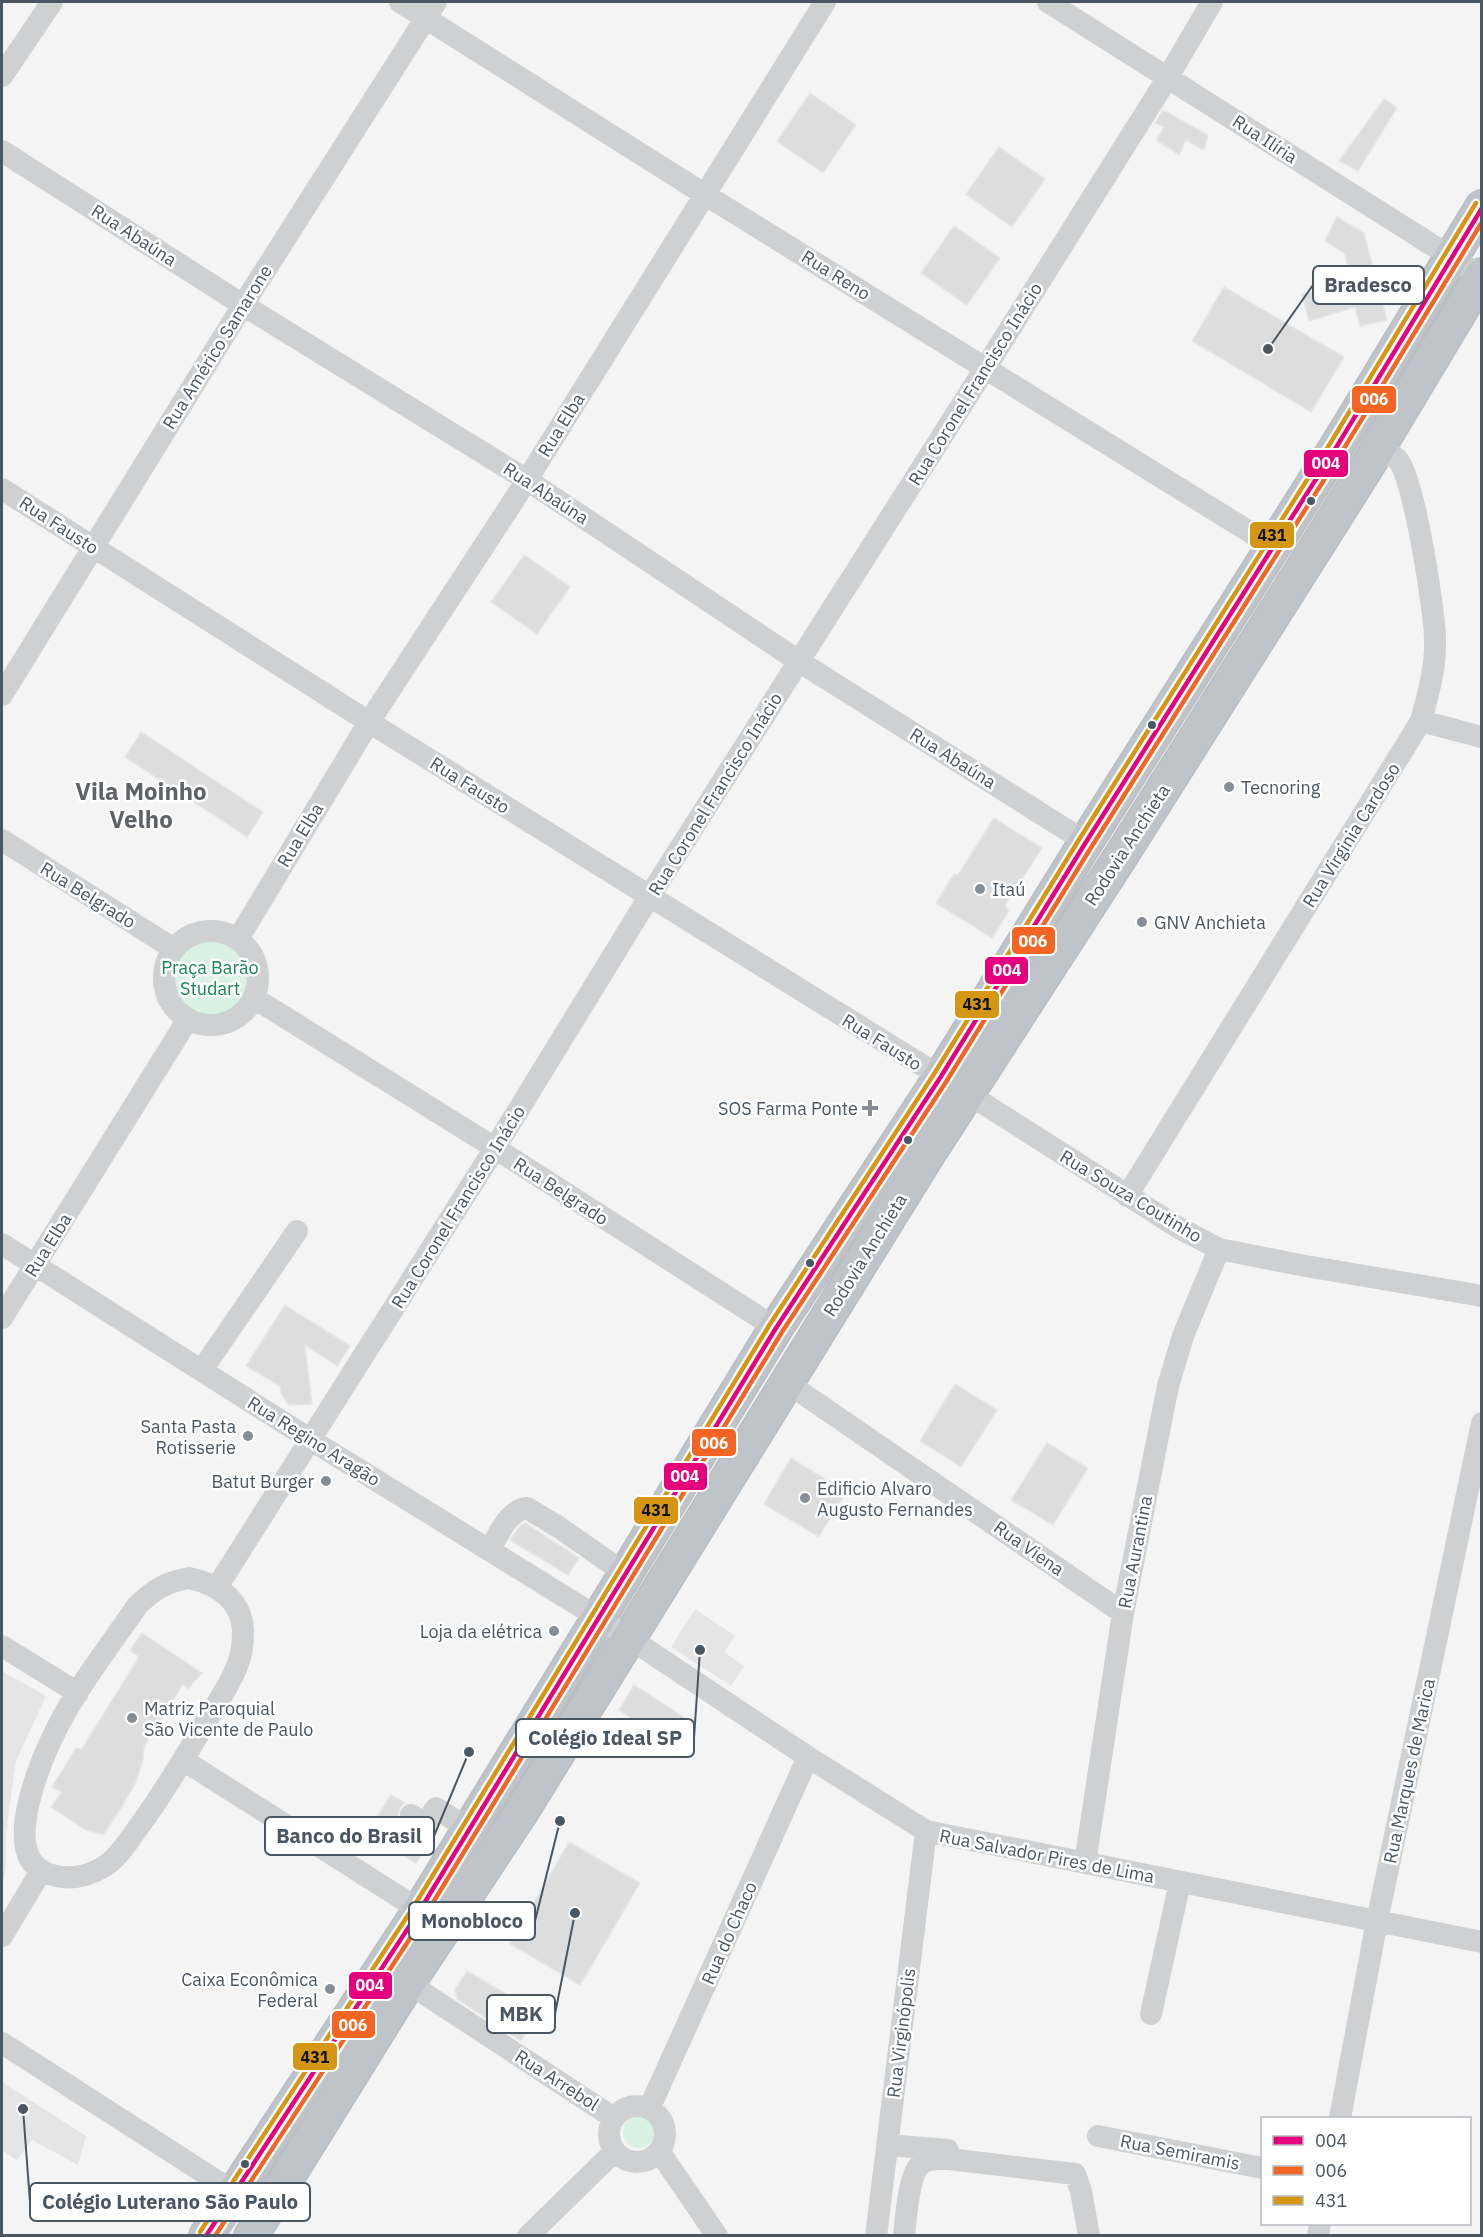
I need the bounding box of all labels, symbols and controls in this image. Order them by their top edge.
street label: Rua Ilíria [1228,109,1302,169]
street label: Rua Abaúna [87,199,181,271]
street label: Rua Reno [797,245,875,305]
street label: Rua Américo Samarone [157,261,277,433]
callout: Bradesco [1313,266,1424,304]
text: Bradesco [1324,271,1412,298]
street label: Rua Coronel Francisco Inácio [903,278,1047,490]
line badge: 006 [1351,385,1397,414]
street label: Rua Elba [532,388,590,461]
text: 006 [1360,389,1389,409]
line badge: 004 [1303,449,1349,478]
text: 004 [1312,453,1341,473]
street label: Rua Abaúna [499,457,593,529]
street label: Rua Fausto [15,491,103,559]
unlabelled marker [1305,495,1317,507]
line badge: 431 [1249,521,1295,549]
text: 431 [1258,525,1287,545]
street label: Rua Coronel Francisco Inácio [643,688,787,900]
unlabelled marker [1146,719,1158,731]
street label: Rua Abaúna [906,722,1001,794]
street label: Rua Fausto [426,751,514,819]
street label: Rua Virginia Cardoso [1297,758,1405,912]
district label: Vila Moinho Velho [75,775,207,835]
place label: Tecnoring [1241,776,1321,799]
street label: Rodovia Anchieta [1079,780,1175,910]
marker: Tecnoring [1222,780,1236,794]
street label: Rua Elba [272,798,328,871]
street label: Rua Belgrado [36,857,140,933]
place label: Itaú [992,878,1025,901]
marker: Itaú [973,882,987,896]
place label: GNV Anchieta [1154,911,1266,934]
marker: GNV Anchieta [1135,915,1149,929]
line badge: 006 [1011,926,1056,955]
text: 006 [1019,931,1048,951]
park label: Praça Barão Studart [161,956,259,1000]
line badge: 004 [984,956,1029,985]
text: 004 [993,960,1022,980]
line badge: 431 [954,990,1000,1019]
text: 431 [963,994,992,1014]
street label: Rua Fausto [838,1008,926,1076]
place label: SOS Farma Ponte [718,1097,858,1120]
street label: Rua Coronel Francisco Inácio [386,1101,530,1313]
marker: SOS Farma Ponte [863,1101,877,1115]
unlabelled marker [902,1134,914,1146]
street label: Rua Souza Coutinho [1056,1145,1206,1247]
street label: Rua Belgrado [509,1152,613,1230]
street label: Rodovia Anchieta [818,1189,912,1321]
street label: Rua Elba [19,1208,77,1281]
unlabelled marker [804,1257,816,1269]
street label: Rua Regino Aragão [243,1391,385,1491]
place label: Santa Pasta Rotisserie [141,1415,236,1459]
line badge: 006 [691,1428,737,1457]
marker: Santa Pasta Rotisserie [241,1429,255,1443]
text: 006 [700,1433,729,1453]
line badge: 004 [663,1462,708,1491]
text: 004 [671,1466,700,1486]
place label: Batut Burger [211,1470,314,1493]
marker: Batut Burger [319,1474,333,1488]
place label: Edificio Alvaro Augusto Fernandes [817,1477,973,1521]
marker: Edificio Alvaro Augusto Fernandes [798,1491,812,1505]
street label: Rua Aurantina [1113,1493,1157,1610]
line badge: 431 [633,1496,679,1525]
text: 431 [642,1500,671,1520]
street label: Rua Viena [989,1515,1069,1581]
place label: Loja da elétrica [420,1620,542,1643]
marker: Loja da elétrica [547,1624,561,1638]
street label: Rua Marques de Marica [1378,1676,1440,1866]
place label: Matriz Paroquial São Vicente de Paulo [144,1697,313,1741]
marker: Matriz Paroquial São Vicente de Paulo [125,1711,139,1725]
callout: Colégio Ideal SP [516,1719,694,1757]
text: Colégio Ideal SP [528,1724,682,1751]
callout: Banco do Brasil [265,1817,434,1855]
text: Banco do Brasil [276,1822,422,1849]
street label: Rua Salvador Pires de Lima [938,1824,1157,1888]
street label: Rua do Chaco [696,1878,762,1988]
callout: Monobloco [409,1902,535,1940]
text: Monobloco [421,1907,523,1934]
street label: Rua Virginópolis [882,1967,920,2099]
place label: Caixa Econômica Federal [181,1968,318,2012]
line badge: 004 [348,1971,393,2000]
text: 004 [356,1975,385,1995]
marker: Caixa Econômica Federal [323,1982,337,1996]
callout: MBK [487,1995,555,2033]
text: MBK [499,2000,543,2027]
line badge: 006 [331,2010,376,2039]
text: 006 [339,2015,368,2035]
line badge: 431 [292,2042,338,2071]
street label: Rua Arrebol [511,2044,603,2116]
text: 431 [301,2047,330,2067]
legend [1261,2117,1471,2225]
street label: Rua Semiramis [1118,2129,1242,2175]
text: 004 [1315,2129,1348,2152]
unlabelled marker [239,2158,251,2170]
text: 006 [1315,2159,1347,2182]
callout: Colégio Luterano São Paulo [30,2183,310,2221]
text: Colégio Luterano São Paulo [42,2188,298,2215]
text: 431 [1315,2189,1347,2212]

